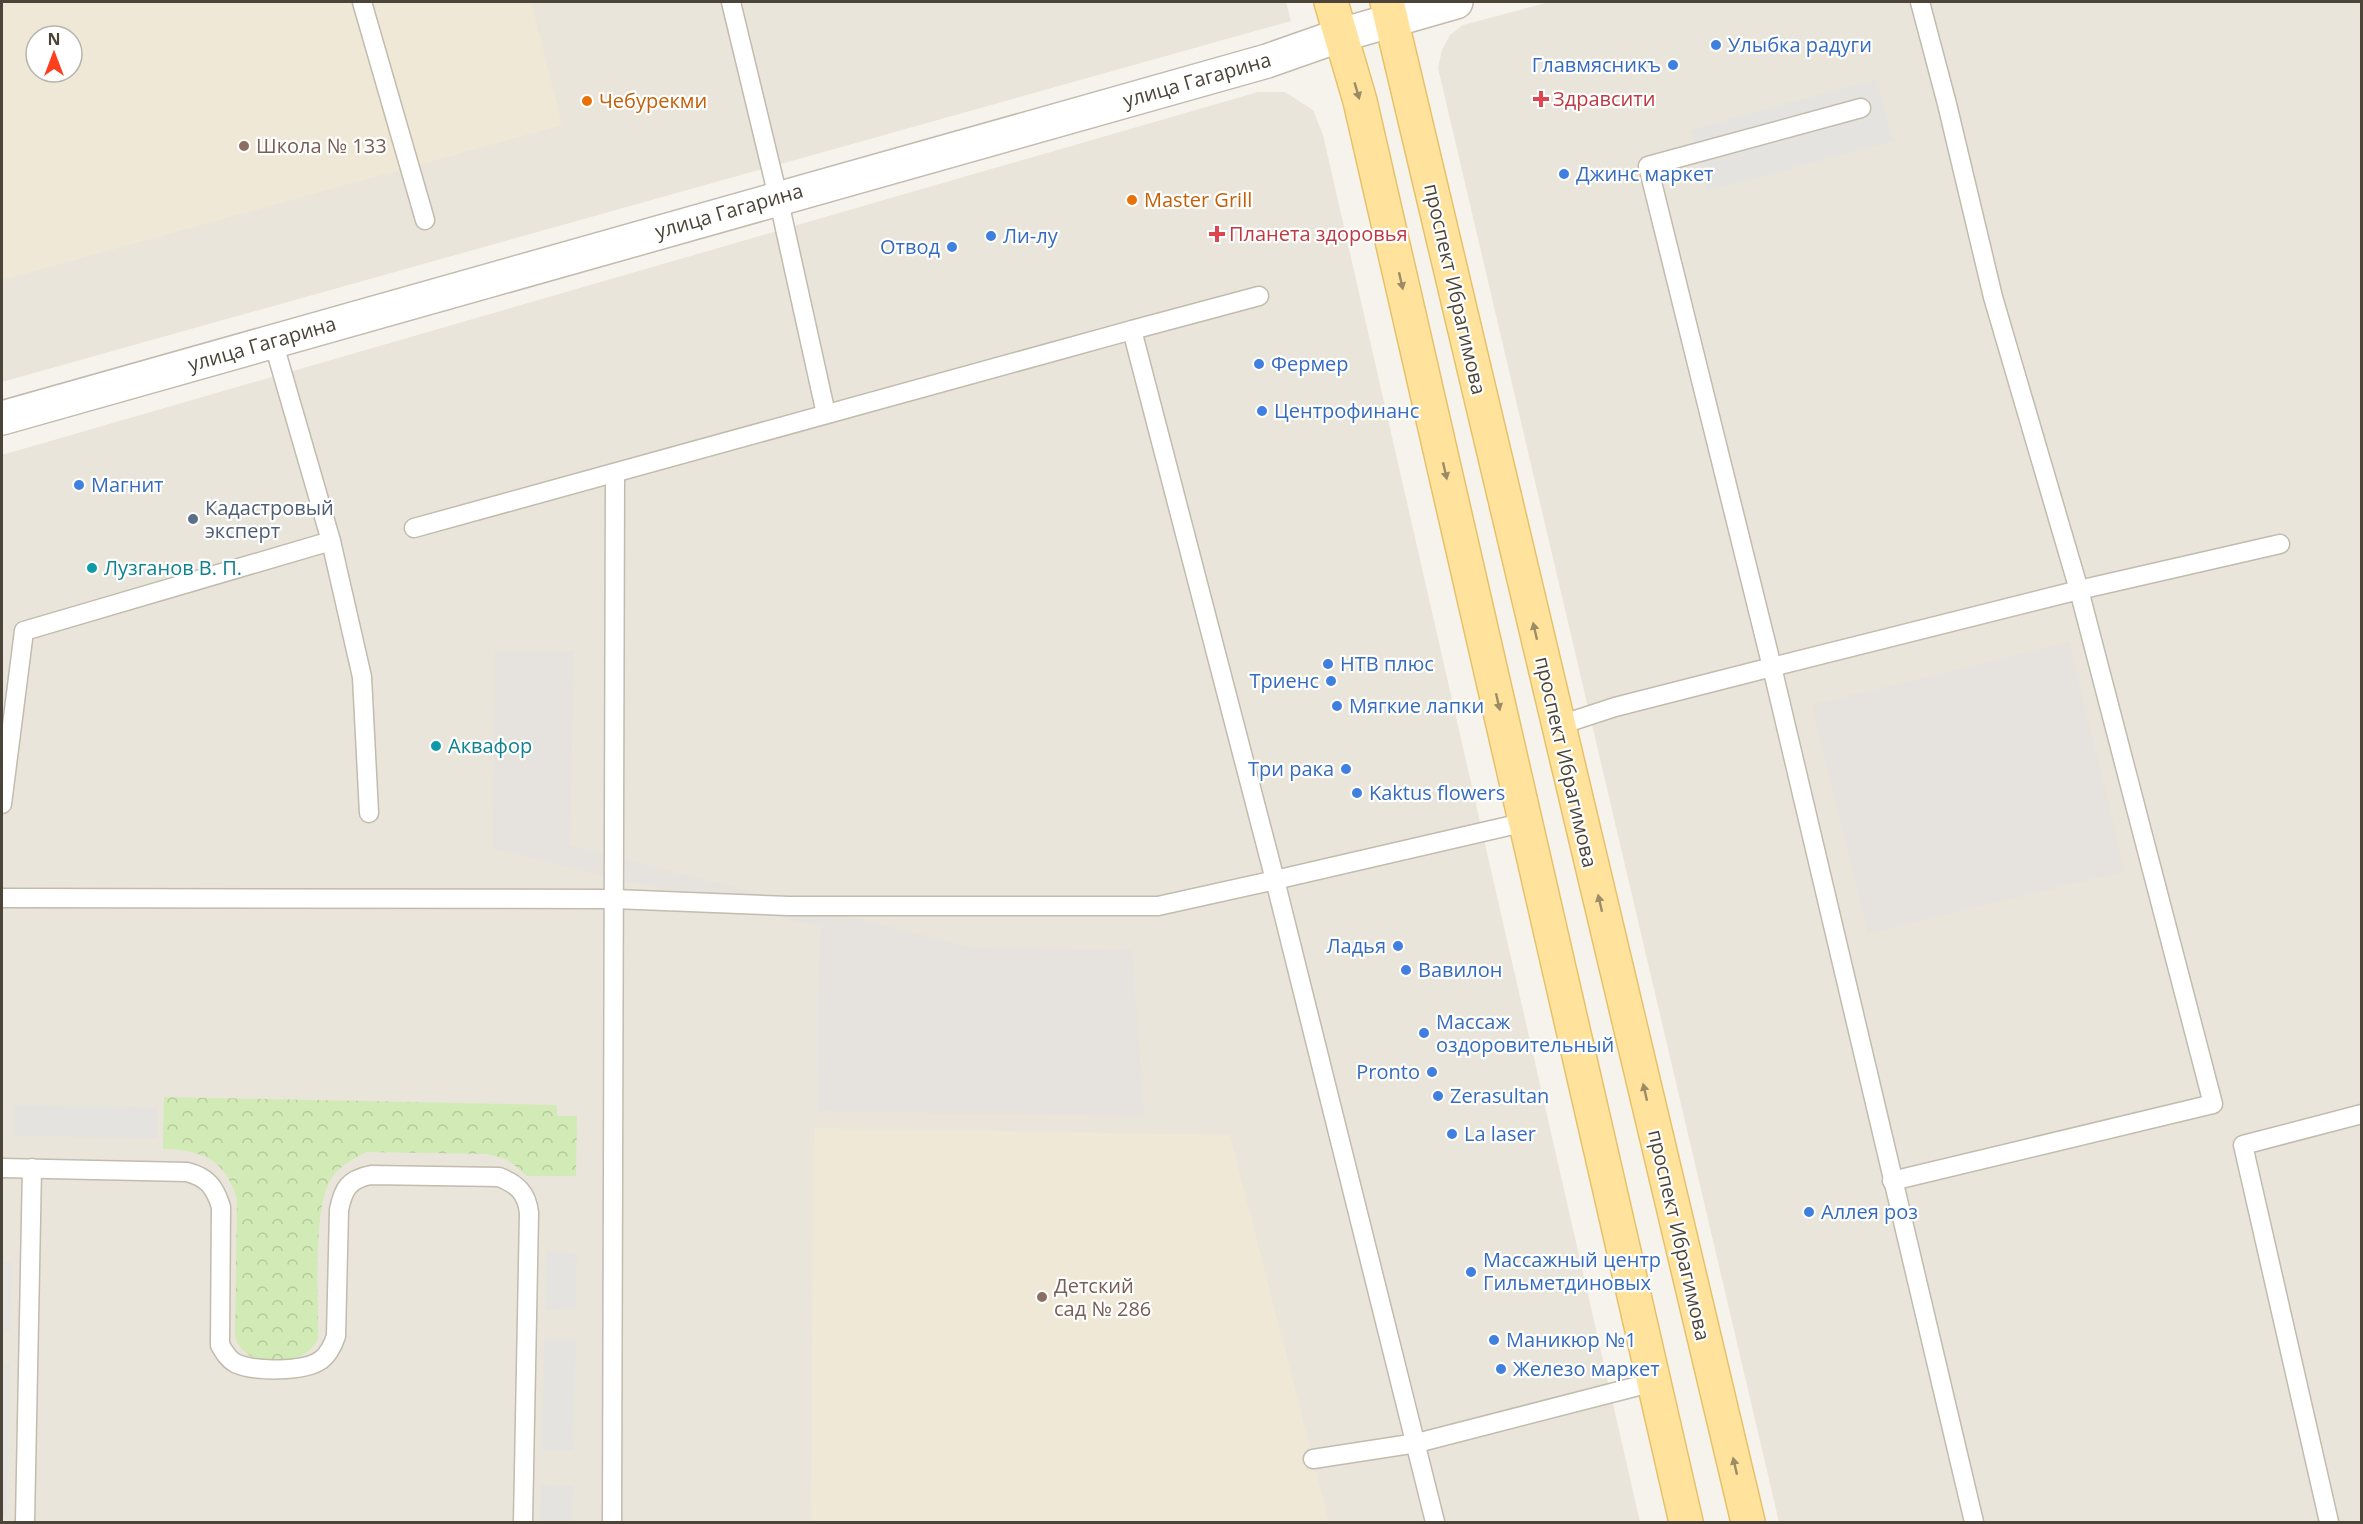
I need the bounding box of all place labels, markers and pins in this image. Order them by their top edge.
place label: Улыбка радуги [1728,31,1872,58]
marker: Улыбка радуги [1709,38,1723,52]
place label: Главмясникъ [1532,51,1661,78]
marker: Главмясникъ [1666,58,1680,72]
place label: Здравсити [1553,85,1655,112]
place label: Чебурекми [599,87,707,114]
marker: Здравсити [1534,92,1548,106]
marker: Чебурекми [580,94,594,108]
place label: Школа № 133 [256,132,387,159]
marker: Школа № 133 [237,139,251,153]
place label: Джинс маркет [1576,160,1714,187]
marker: Джинс маркет [1557,167,1571,181]
place label: Master Grill [1144,186,1252,213]
marker: Master Grill [1125,193,1139,207]
place label: Планета здоровья [1229,220,1408,247]
place label: Ли-лу [1003,222,1059,249]
marker: Планета здоровья [1210,227,1224,241]
marker: Ли-лу [984,229,998,243]
place label: Отвод [880,233,941,260]
marker: Отвод [945,240,959,254]
place label: Фермер [1271,350,1349,377]
marker: Фермер [1252,357,1266,371]
place label: Центрофинанс [1274,397,1419,424]
marker: Центрофинанс [1255,404,1269,418]
place label: Магнит [91,471,164,498]
marker: Магнит [72,478,86,492]
place label: Кадастровый эксперт [205,494,334,544]
marker: Кадастровый эксперт [186,512,200,526]
place label: Лузганов В. П. [104,554,242,581]
marker: Лузганов В. П. [85,561,99,575]
place label: НТВ плюс [1340,650,1434,677]
marker: НТВ плюс [1321,657,1335,671]
place label: Триенс [1250,667,1319,694]
marker: Триенс [1324,674,1338,688]
place label: Мягкие лапки [1349,692,1484,719]
marker: Мягкие лапки [1330,699,1344,713]
place label: Аквафор [448,732,532,759]
marker: Аквафор [429,739,443,753]
place label: Три рака [1248,755,1334,782]
marker: Три рака [1339,762,1353,776]
place label: Kaktus flowers [1369,779,1505,806]
marker: Kaktus flowers [1350,786,1364,800]
place label: Ладья [1326,932,1386,959]
marker: Ладья [1391,939,1405,953]
place label: Вавилон [1418,956,1502,983]
marker: Вавилон [1399,963,1413,977]
place label: Массаж оздоровительный [1436,1008,1614,1058]
marker: Массаж оздоровительный [1417,1026,1431,1040]
place label: Pronto [1356,1058,1420,1085]
marker: Pronto [1425,1065,1439,1079]
place label: Zerasultan [1450,1082,1549,1109]
marker: Zerasultan [1431,1089,1445,1103]
place label: La laser [1464,1120,1536,1147]
marker: La laser [1445,1127,1459,1141]
place label: Аллея роз [1821,1198,1918,1225]
marker: Аллея роз [1802,1205,1816,1219]
place label: Массажный центр Гильметдиновых [1483,1246,1661,1296]
marker: Массажный центр Гильметдиновых [1464,1265,1478,1279]
place label: Детский сад № 286 [1054,1272,1151,1322]
marker: Детский сад № 286 [1035,1290,1049,1304]
place label: Маникюр №1 [1506,1326,1637,1353]
marker: Маникюр №1 [1487,1333,1501,1347]
place label: Железо маркет [1513,1355,1660,1382]
marker: Железо маркет [1494,1362,1508,1376]

